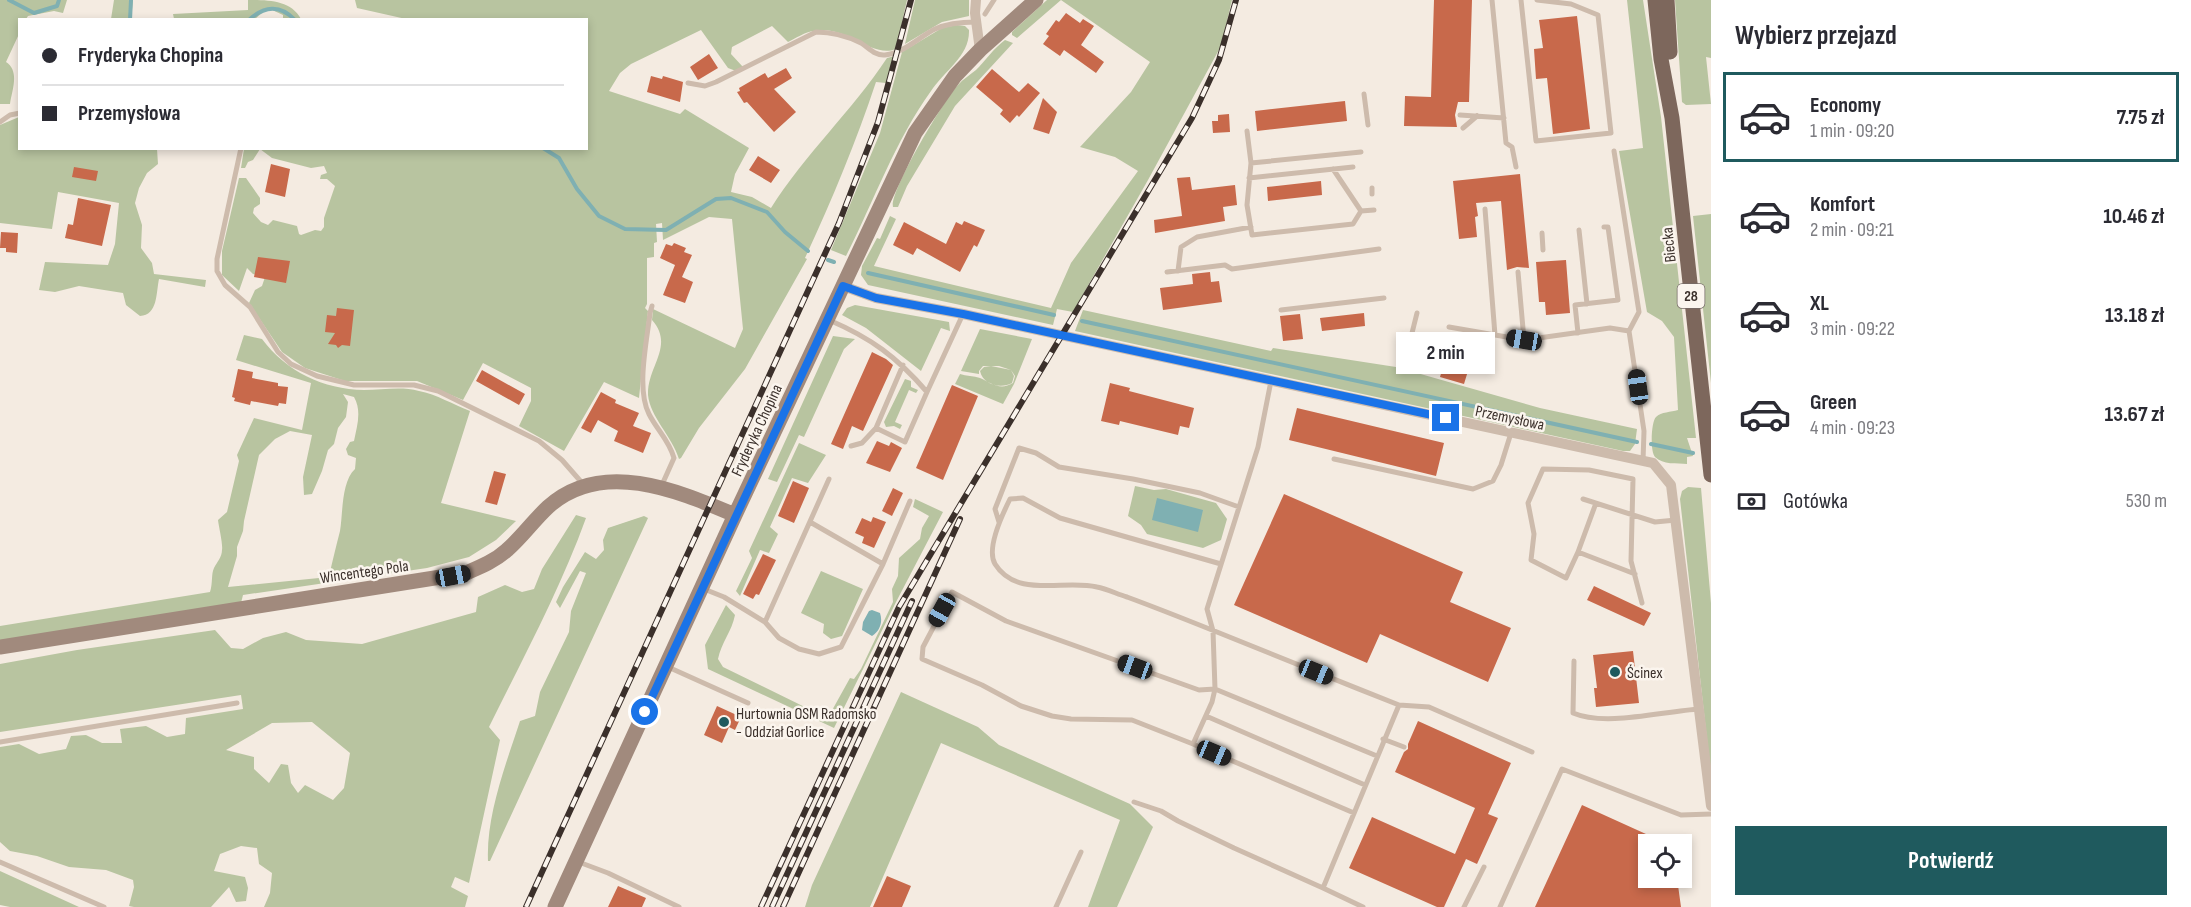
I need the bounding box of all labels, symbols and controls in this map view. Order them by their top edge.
text: Wybierz przejazd [1735,20,1897,52]
text: Fryderyka Chopina [78,42,223,69]
icon: car [1738,90,1792,144]
text: Economy [1810,92,1881,119]
text: Przemysłowa [78,100,180,127]
text: 7.75 zł [2117,104,2164,131]
text: 1 min · 09:20 [1810,119,1894,143]
icon: car [1738,189,1792,243]
text: Komfort [1810,191,1875,218]
text: 10.46 zł [2103,203,2164,230]
text: 2 min · 09:21 [1810,218,1894,242]
street label: Biecka [1658,226,1681,263]
road number: 28 [1678,284,1704,308]
icon: car [1738,288,1792,342]
text: XL [1810,290,1829,317]
text: 13.18 zł [2105,302,2164,329]
text: 3 min · 09:22 [1810,317,1895,341]
car [1505,328,1543,352]
callout: 2 min [1396,331,1496,373]
text: 2 min [1426,341,1465,365]
car [1627,368,1649,406]
street label: Fryderyka Chopina [728,382,787,480]
icon: car [1738,387,1792,441]
text: Green [1810,389,1857,416]
text: 13.67 zł [2105,401,2164,428]
street label: Przemysłowa [1474,402,1546,435]
route end [1432,404,1459,431]
text: 4 min · 09:23 [1810,416,1895,440]
icon: cash [1735,485,1768,518]
text: Gotówka [1783,488,1848,515]
text: 530 m [2126,489,2167,513]
street label: Wincentego Pola [319,557,410,588]
car [434,564,472,588]
car [925,590,959,630]
car [1115,652,1155,682]
car [1296,657,1336,687]
place label: Ścinex [1627,664,1662,683]
marker: Ścinex [1608,665,1622,679]
route start [631,698,658,725]
place label: Hurtownia OSM Radomsko - Oddział Gorlice [736,705,876,742]
marker: Hurtownia OSM Radomsko - Oddział Gorlice [717,715,731,729]
car [1194,738,1234,768]
button: Potwierdź [1735,826,2167,895]
map controls [1638,834,1692,888]
button: locate [1638,834,1692,888]

